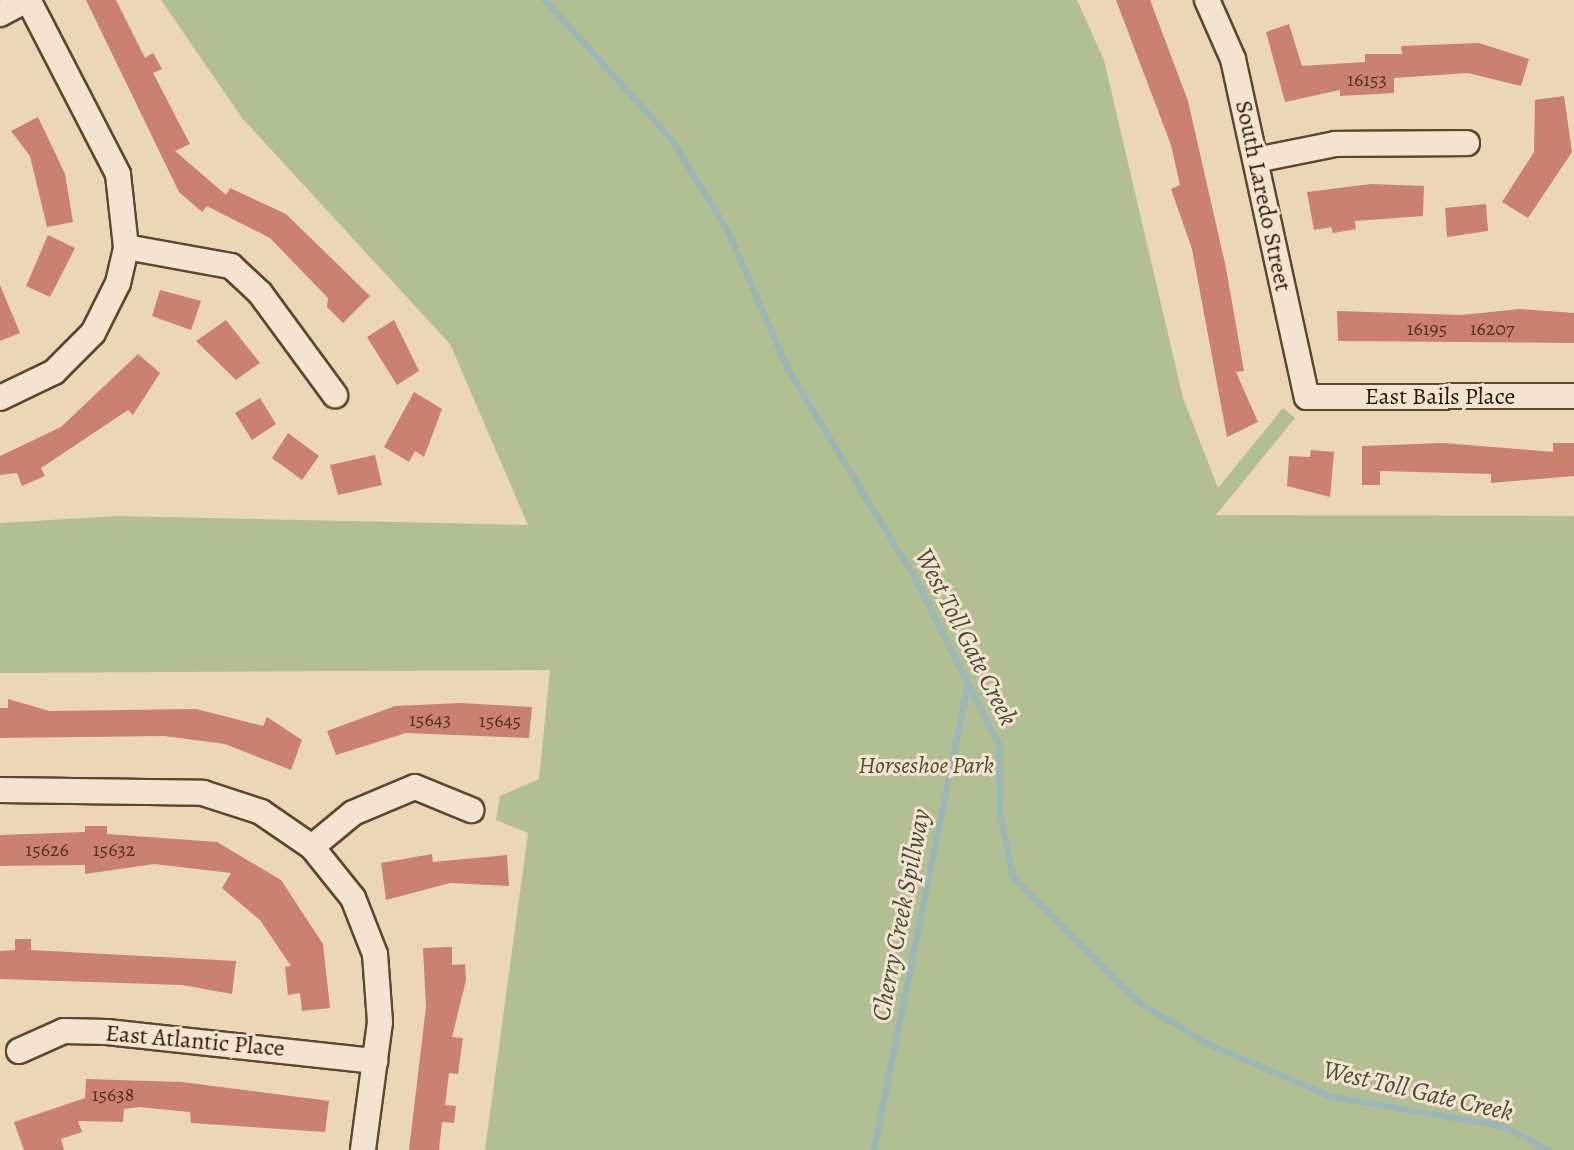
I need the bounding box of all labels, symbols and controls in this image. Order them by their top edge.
house number: 16153 [1347,67,1387,91]
street label: South Laredo Street [1229,98,1297,294]
house number: 16195 [1407,316,1447,340]
house number: 16207 [1470,316,1514,340]
street label: East Bails Place [1365,383,1515,411]
water label: West Toll Gate Creek [908,543,1024,731]
house number: 15643 [409,707,451,731]
house number: 15645 [479,708,521,732]
park label: Horseshoe Park [858,752,994,780]
water label: Cherry Creek Spillway [865,806,937,1024]
house number: 15626 [25,837,69,861]
house number: 15632 [93,837,135,861]
street label: East Atlantic Place [104,1019,286,1063]
water label: West Toll Gate Creek [1320,1054,1516,1128]
house number: 15638 [92,1082,134,1106]

